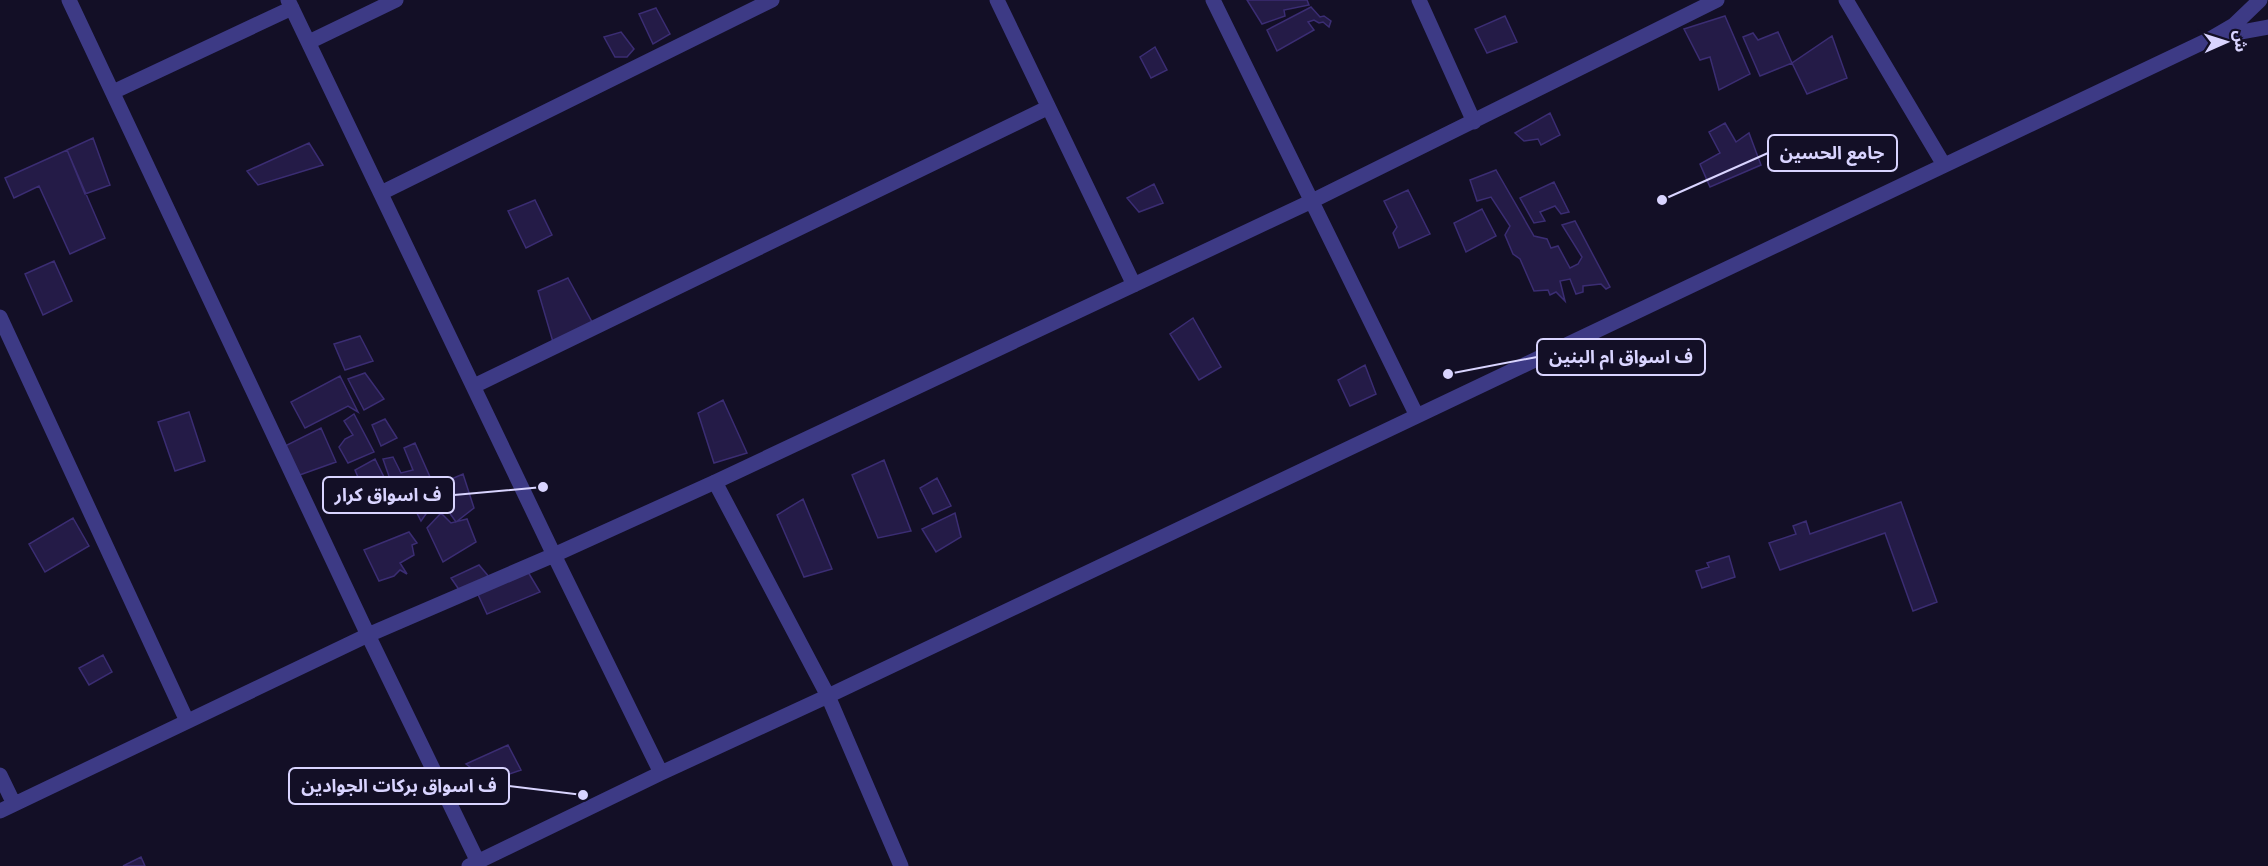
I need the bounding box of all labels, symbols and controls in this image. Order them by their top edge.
north arrow [2196,12,2256,72]
text: ش [2228,30,2250,53]
callout: جامع الحسين [1768,135,1897,171]
text: جامع الحسين [1780,143,1884,166]
callout: ف اسواق ام البنين [1537,339,1705,375]
text: ف اسواق ام البنين [1549,347,1693,370]
callout: ف اسواق كرار [323,477,454,513]
text: ف اسواق كرار [334,485,441,508]
callout: ف اسواق بركات الجوادين [289,768,509,804]
text: ف اسواق بركات الجوادين [301,776,497,799]

